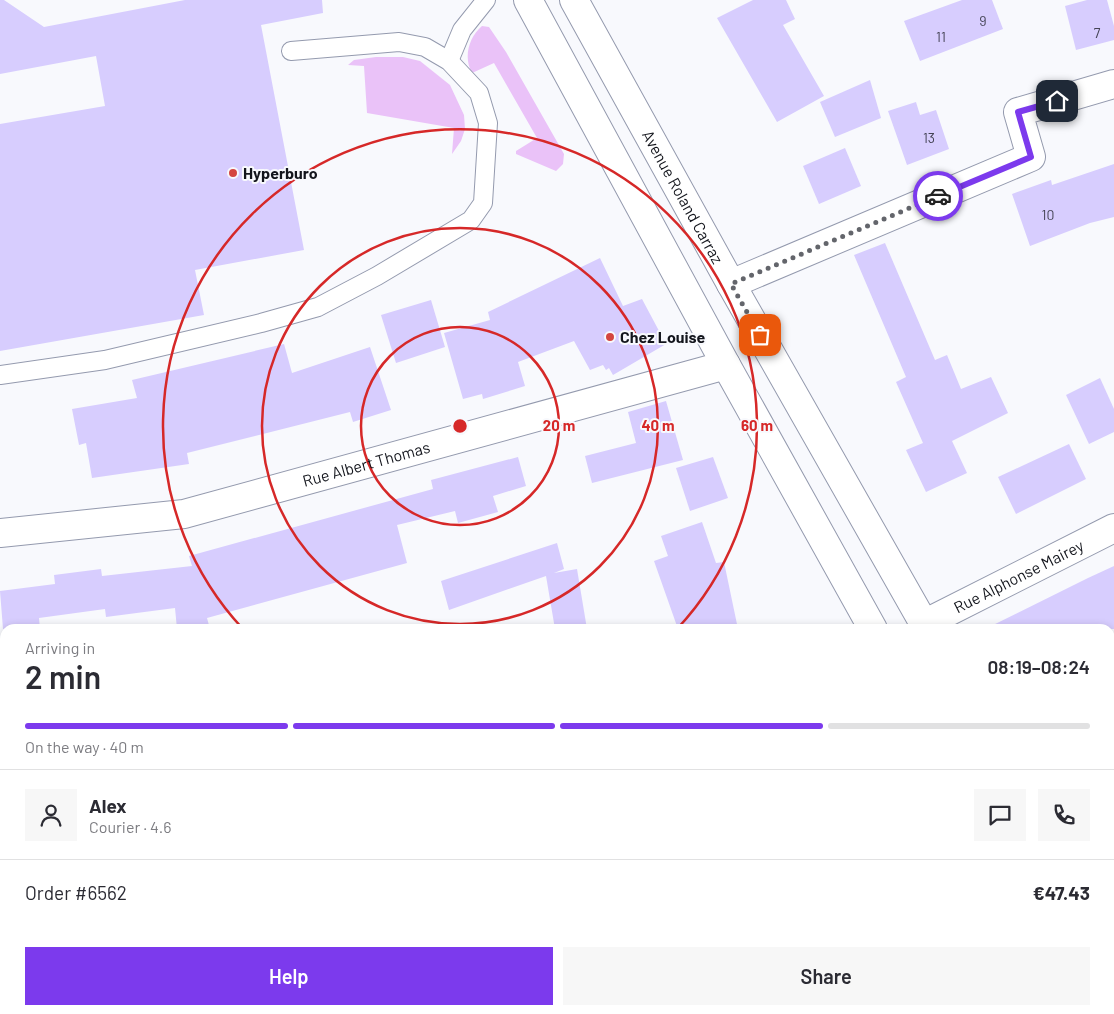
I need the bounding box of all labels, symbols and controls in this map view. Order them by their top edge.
house number: 9 [979,12,987,29]
house number: 7 [1094,24,1101,41]
house number: 11 [936,28,946,45]
pin [1036,80,1078,122]
icon: home [1043,87,1071,115]
street label: Avenue Roland Carraz [639,127,728,267]
house number: 13 [923,129,935,146]
place label: Hyperburo [243,163,318,182]
marker: Hyperburo [227,167,239,179]
courier [913,171,963,221]
icon: car [924,182,952,210]
house number: 10 [1042,206,1054,223]
pin [739,314,781,356]
icon: bag [746,321,774,349]
place label: Chez Louise [620,327,706,346]
marker: Chez Louise [604,331,616,343]
text: 20 m [543,416,575,434]
text: 40 m [641,416,675,434]
text: 60 m [741,416,773,434]
centre of rings [451,417,469,435]
street label: Rue Albert Thomas [300,437,432,490]
street label: Rue Alphonse Mairey [950,535,1087,616]
text: Arriving in [25,638,95,657]
text: 08:19–08:24 [987,655,1090,678]
text: 2 min [25,657,101,695]
text: On the way · 40 m [25,737,144,756]
button: person [25,789,77,841]
button: chat [974,789,1026,841]
button: phone [1038,789,1090,841]
text: Alex [89,794,127,817]
text: Courier · 4.6 [89,817,172,836]
text: Order #6562 [25,881,127,904]
text: €47.43 [1033,881,1090,904]
button: Help [25,947,553,1005]
button: Share [563,947,1090,1005]

